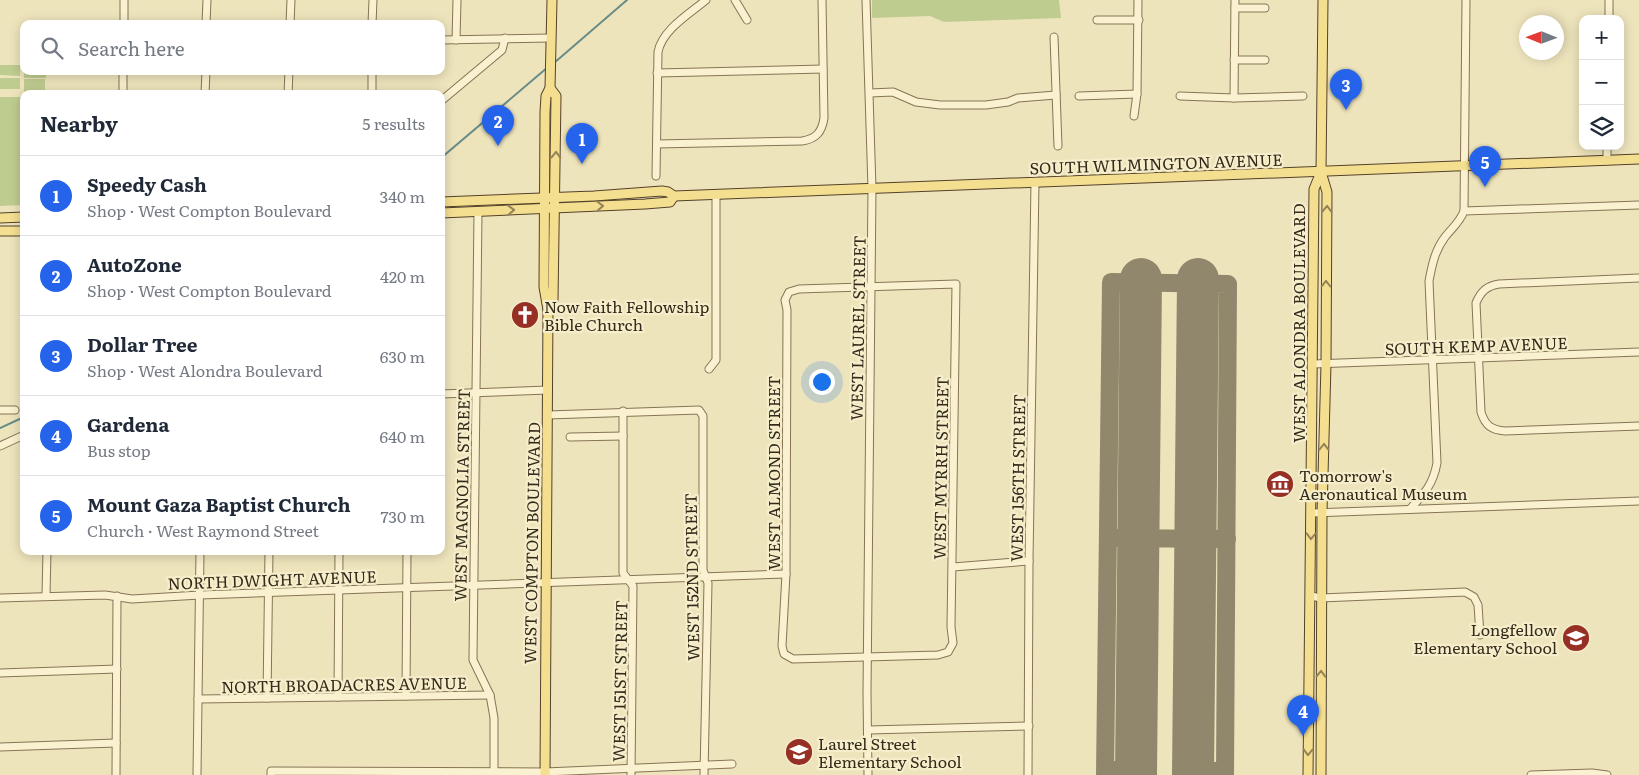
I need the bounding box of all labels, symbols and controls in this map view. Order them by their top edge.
north arrow [1519,15,1564,60]
map controls [1579,15,1624,150]
button: + [1579,15,1624,60]
search box [20,20,445,75]
icon: search [38,34,66,62]
text: Search here [78,34,185,62]
button: − [1579,60,1624,105]
pin: 3 [1330,69,1362,110]
pin: 2 [482,105,514,146]
button: layers [1579,105,1624,150]
text: Nearby [40,107,118,138]
text: 5 results [362,111,425,135]
pin: 1 [566,123,598,164]
pin: 5 [1469,146,1501,187]
street label: SOUTH WILMINGTON AVENUE [1029,147,1283,179]
one-way arrow [550,150,561,158]
text: Speedy Cash [87,170,207,198]
text: 1 [53,184,59,208]
text: 340 m [380,184,425,208]
text: Shop · West Compton Boulevard [87,198,332,222]
one-way arrow [597,201,605,212]
street label: WEST ALONDRA BOULEVARD [1286,203,1310,443]
one-way arrow [508,205,516,215]
one-way arrow [1322,205,1332,213]
street label: WEST LAUREL STREET [843,235,871,421]
text: AutoZone [87,250,182,278]
text: 2 [52,264,60,288]
text: 420 m [380,264,425,288]
text: Shop · West Compton Boulevard [87,278,332,302]
one-way arrow [1321,280,1331,288]
place label: Now Faith Fellowship Bible Church [544,294,710,336]
church icon: Now Faith Fellowship Bible Church [510,300,540,330]
text: Dollar Tree [87,330,198,358]
street label: SOUTH KEMP AVENUE [1384,330,1568,360]
text: 3 [52,344,60,368]
text: 630 m [380,344,425,368]
text: Shop · West Alondra Boulevard [87,358,323,382]
your location [809,369,835,395]
street label: WEST ALMOND STREET [761,375,785,570]
street label: WEST MYRRH STREET [926,376,954,560]
street label: WEST MAGNOLIA STREET [447,388,475,602]
street label: WEST 156TH STREET [1004,394,1030,562]
text: Gardena [87,410,170,438]
street label: WEST COMPTON BOULEVARD [517,422,545,664]
text: 4 [51,424,61,448]
text: 640 m [380,424,425,448]
text: Bus stop [87,438,151,462]
one-way arrow [1318,442,1329,450]
place label: Tomorrow's Aeronautical Museum [1299,463,1468,505]
museum icon: Tomorrow's Aeronautical Museum [1265,469,1295,499]
text: Mount Gaza Baptist Church [87,490,351,518]
street label: WEST 152ND STREET [678,493,704,661]
text: 5 [52,504,60,528]
text: 730 m [380,504,425,528]
text: Church · West Raymond Street [87,518,319,542]
one-way arrow [1306,532,1317,540]
street label: NORTH DWIGHT AVENUE [167,563,377,595]
street label: WEST 151ST STREET [606,600,632,762]
place label: Longfellow Elementary School [1413,617,1557,659]
school or university icon: Longfellow Elementary School [1561,623,1591,653]
street label: NORTH BROADACRES AVENUE [221,670,467,698]
one-way arrow [1316,670,1326,678]
pin: 4 [1287,695,1319,736]
place label: Laurel Street Elementary School [818,731,962,773]
school or university icon: Laurel Street Elementary School [784,737,814,767]
one-way arrow [1303,748,1314,756]

